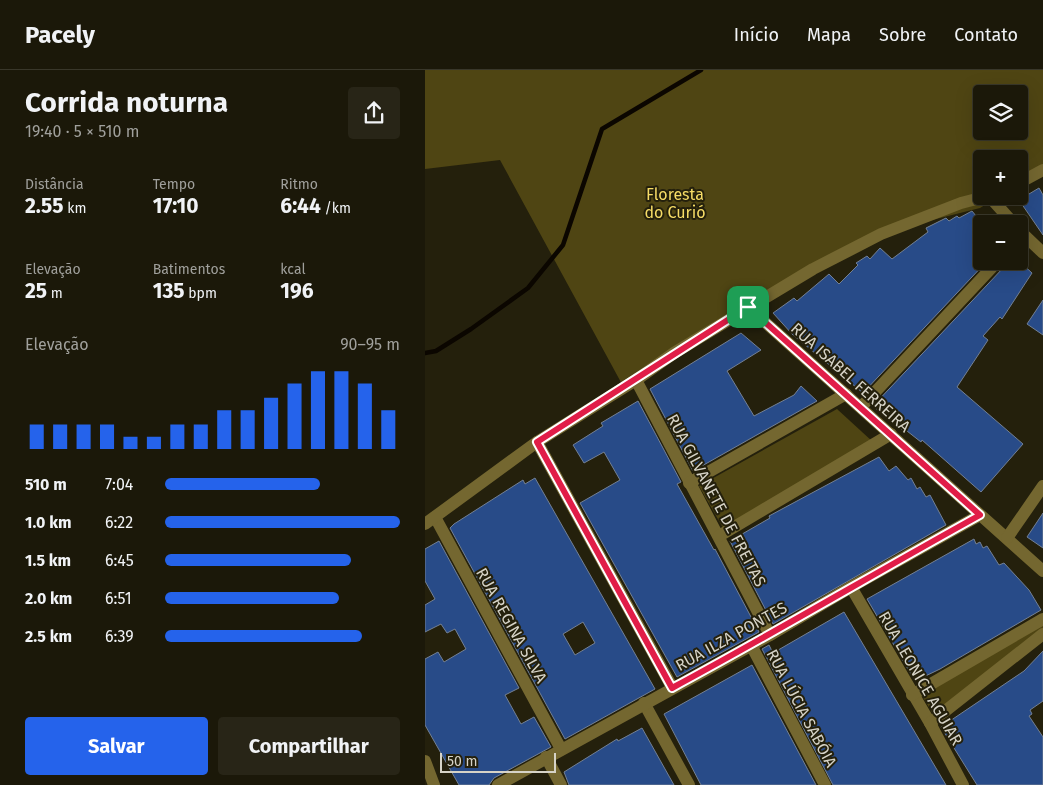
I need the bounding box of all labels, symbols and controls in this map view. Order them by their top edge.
text: Pacely [25,21,95,49]
text: Início [734,24,779,46]
text: Mapa [807,24,851,46]
text: Sobre [879,24,926,46]
text: Contato [954,24,1018,46]
map controls [973,85,1028,270]
button: layers [973,85,1028,140]
text: Corrida noturna [25,86,228,119]
button: share [348,87,400,139]
text: 19:40 · 5 × 510 m [25,122,139,141]
button: + [973,150,1028,205]
text: Distância [25,176,84,193]
text: Tempo [153,176,195,193]
text: Ritmo [280,176,318,193]
park label: Floresta do Curió [644,185,706,222]
text: 2.55 [25,193,64,219]
text: 17:10 [153,193,199,219]
text: 6:44 [280,193,321,219]
text: km [64,200,86,217]
text: /km [321,200,351,217]
button: − [973,215,1028,270]
text: Elevação [25,261,81,278]
text: Batimentos [153,261,225,278]
text: kcal [280,261,306,278]
text: 25 [25,278,47,304]
text: 135 [153,278,185,304]
text: 196 [280,278,314,304]
text: m [47,285,63,302]
text: bpm [185,285,217,302]
pin [727,286,769,328]
icon: arrive [734,293,762,321]
street label: RUA ISABEL FERREIRA [787,319,915,437]
text: Elevação [25,335,89,354]
text: 90–95 m [340,335,400,354]
street label: RUA GILVANETE DE FREITAS [663,411,770,590]
text: 510 m [25,475,67,494]
text: 7:04 [105,475,133,494]
text: 1.0 km [25,513,72,532]
text: 6:22 [105,513,133,532]
text: 1.5 km [25,551,71,570]
text: 6:45 [105,551,134,570]
street label: RUA REGINA SILVA [472,564,551,687]
text: 2.0 km [25,589,72,608]
text: 6:51 [105,589,132,608]
street label: RUA ILZA PONTES [672,598,791,675]
street label: RUA LEONICE AGUIAR [874,608,967,749]
text: 2.5 km [25,627,72,646]
text: 6:39 [105,627,134,646]
street label: RUA LÚCIA SABÓIA [762,645,842,771]
button: Salvar [25,717,208,775]
button: Compartilhar [218,717,400,775]
scale bar [440,750,556,773]
text: 50 m [447,753,478,770]

